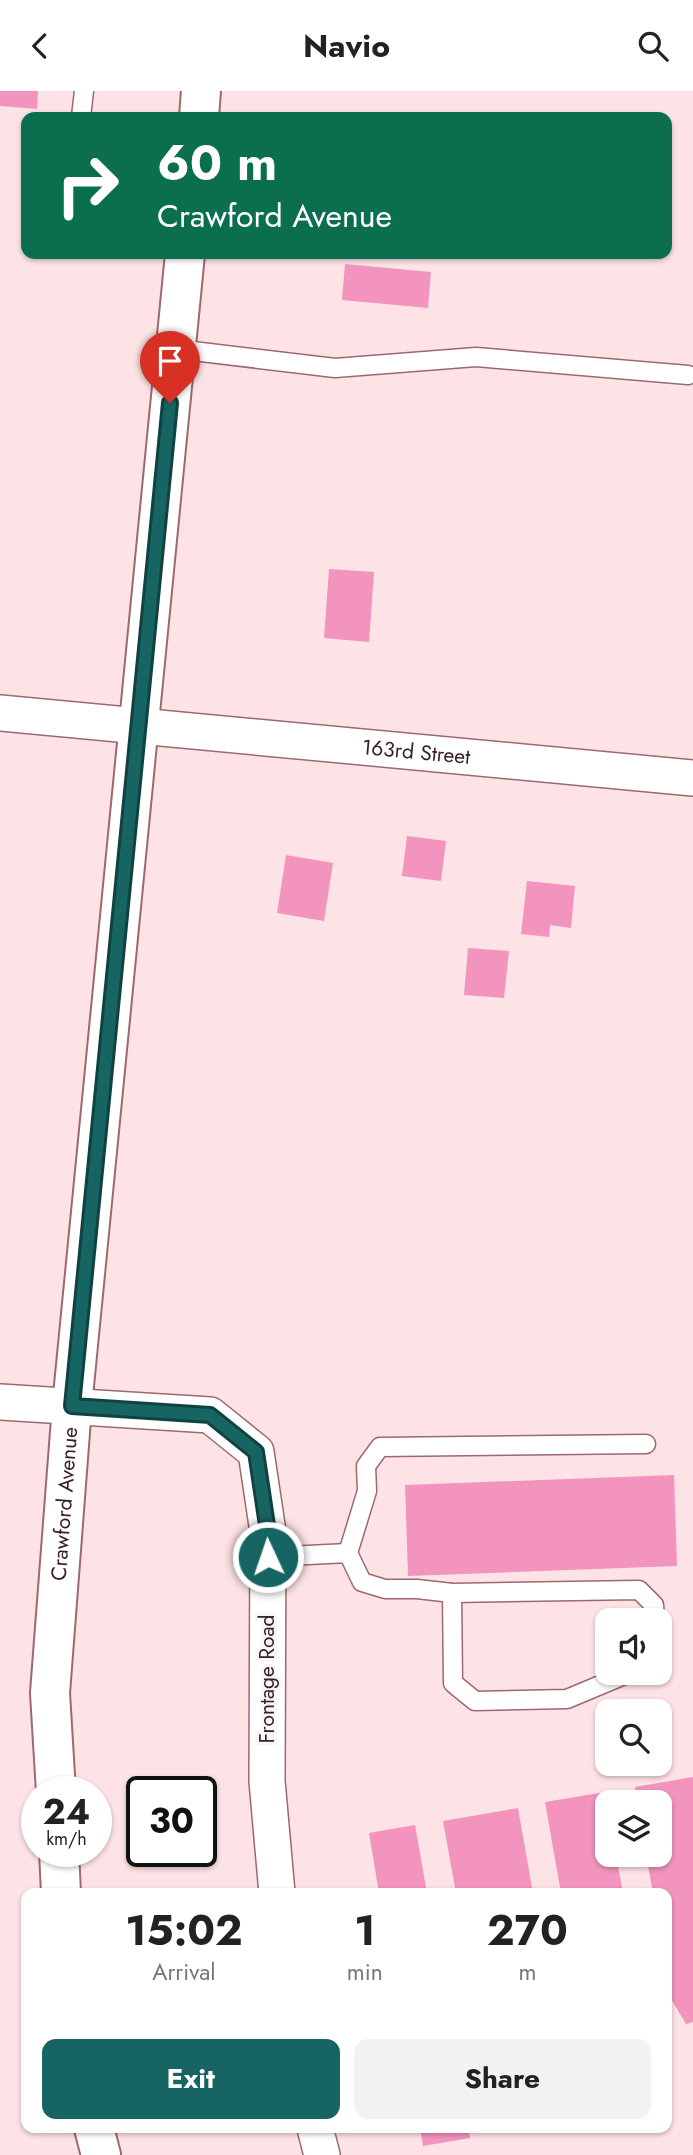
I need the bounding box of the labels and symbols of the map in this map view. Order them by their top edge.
pin [140,331,200,403]
street label: 163rd Street [361,732,472,772]
street label: Crawford Avenue [44,1425,85,1582]
position arrow [231,1520,305,1594]
street label: Frontage Road [252,1615,282,1743]
speed limit sign: 30 [126,1776,217,1867]

